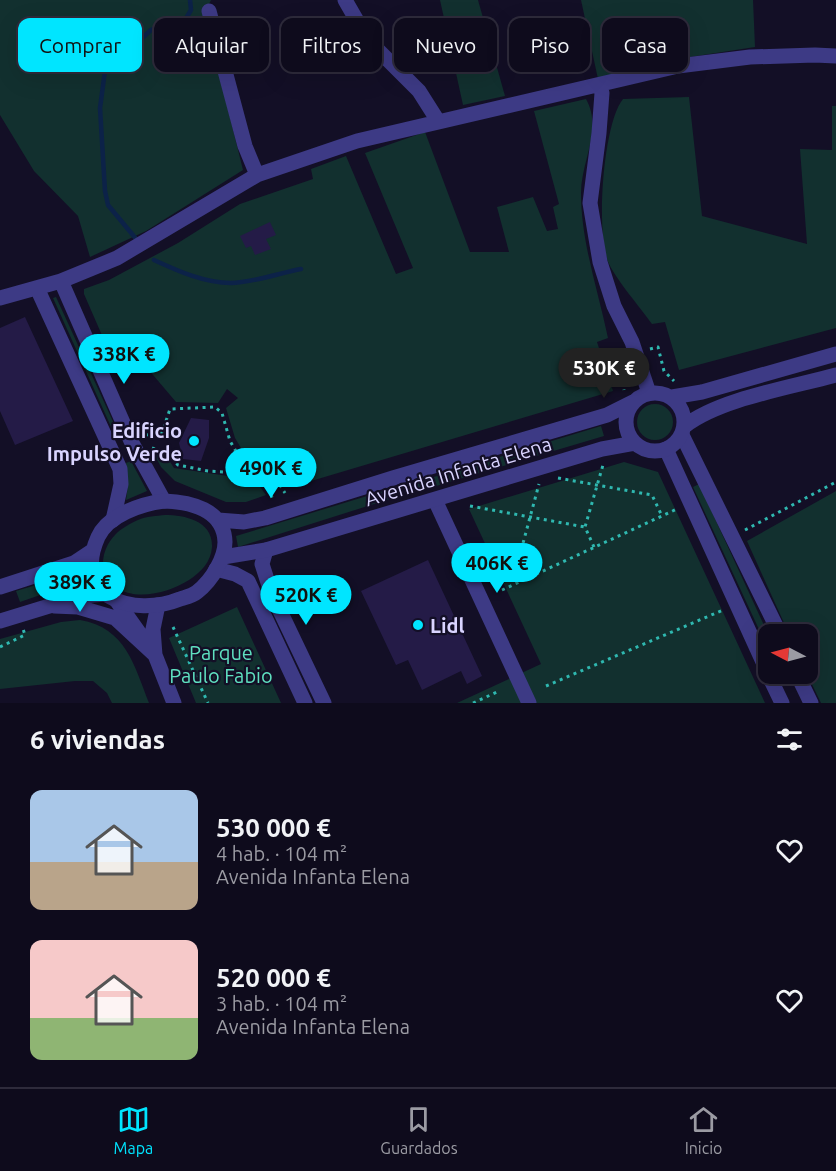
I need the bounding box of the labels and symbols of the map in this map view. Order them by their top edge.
pin: 338K € [75,334,173,385]
pin: 530K € [555,348,653,399]
place label: Edificio Impulso Verde [47,419,182,465]
street label: Avenida Infanta Elena [362,432,554,510]
marker: Edificio Impulso Verde [187,434,201,448]
pin: 490K € [222,448,320,499]
pin: 406K € [448,543,546,594]
pin: 389K € [31,562,129,613]
pin: 520K € [257,575,355,626]
place label: Lidl [430,614,465,637]
marker: Lidl [411,618,425,632]
north arrow [758,624,818,684]
park label: Parque Paulo Fabio [169,641,273,687]

